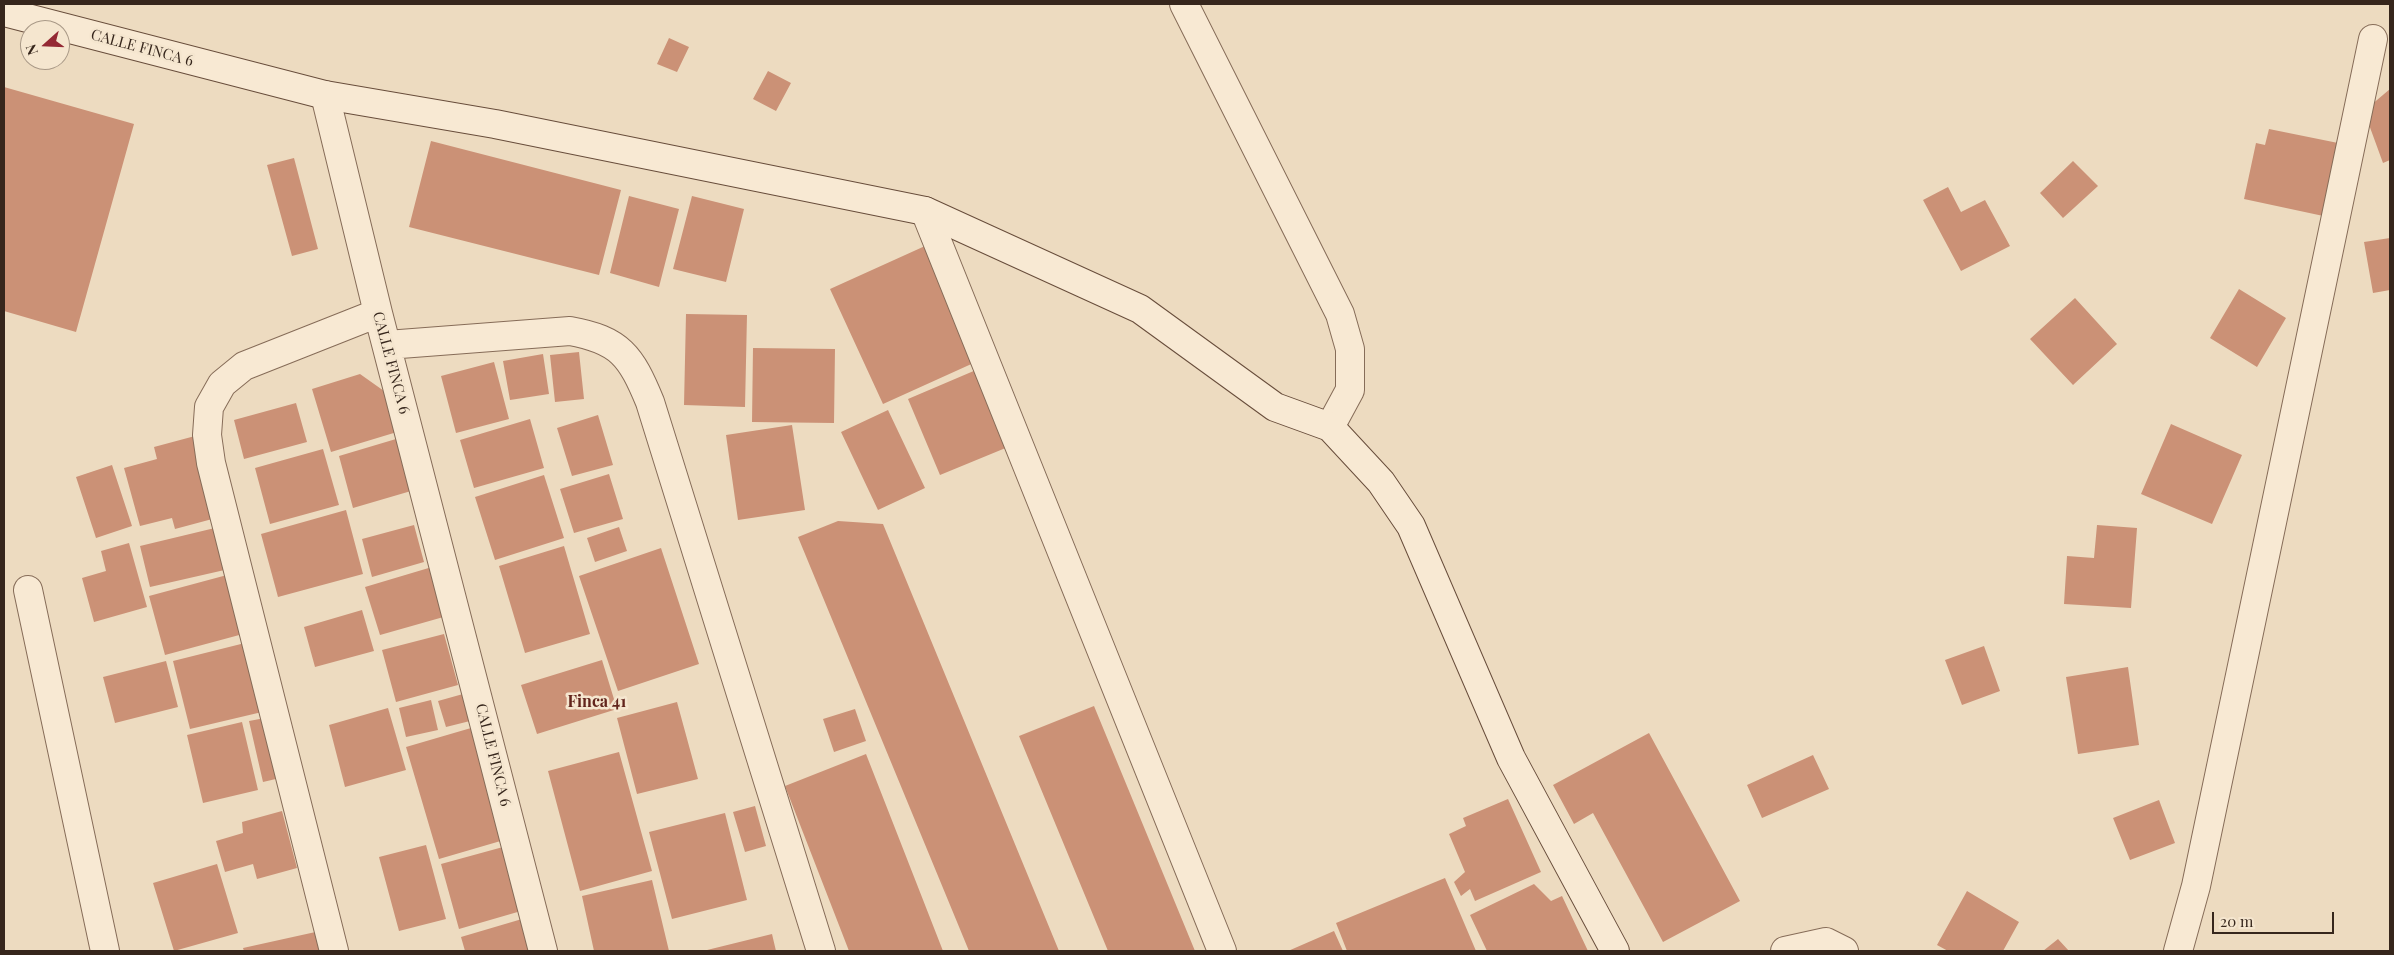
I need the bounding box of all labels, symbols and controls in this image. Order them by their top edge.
north arrow [20,20,70,70]
street label: CALLE FINCA 6 [89,26,195,70]
text: N [21,42,42,58]
street label: CALLE FINCA 6 [369,310,413,416]
district label: Finca 41 [568,692,626,712]
street label: CALLE FINCA 6 [472,702,514,808]
scale bar [2214,902,2336,934]
text: 20 m [2220,911,2253,931]

